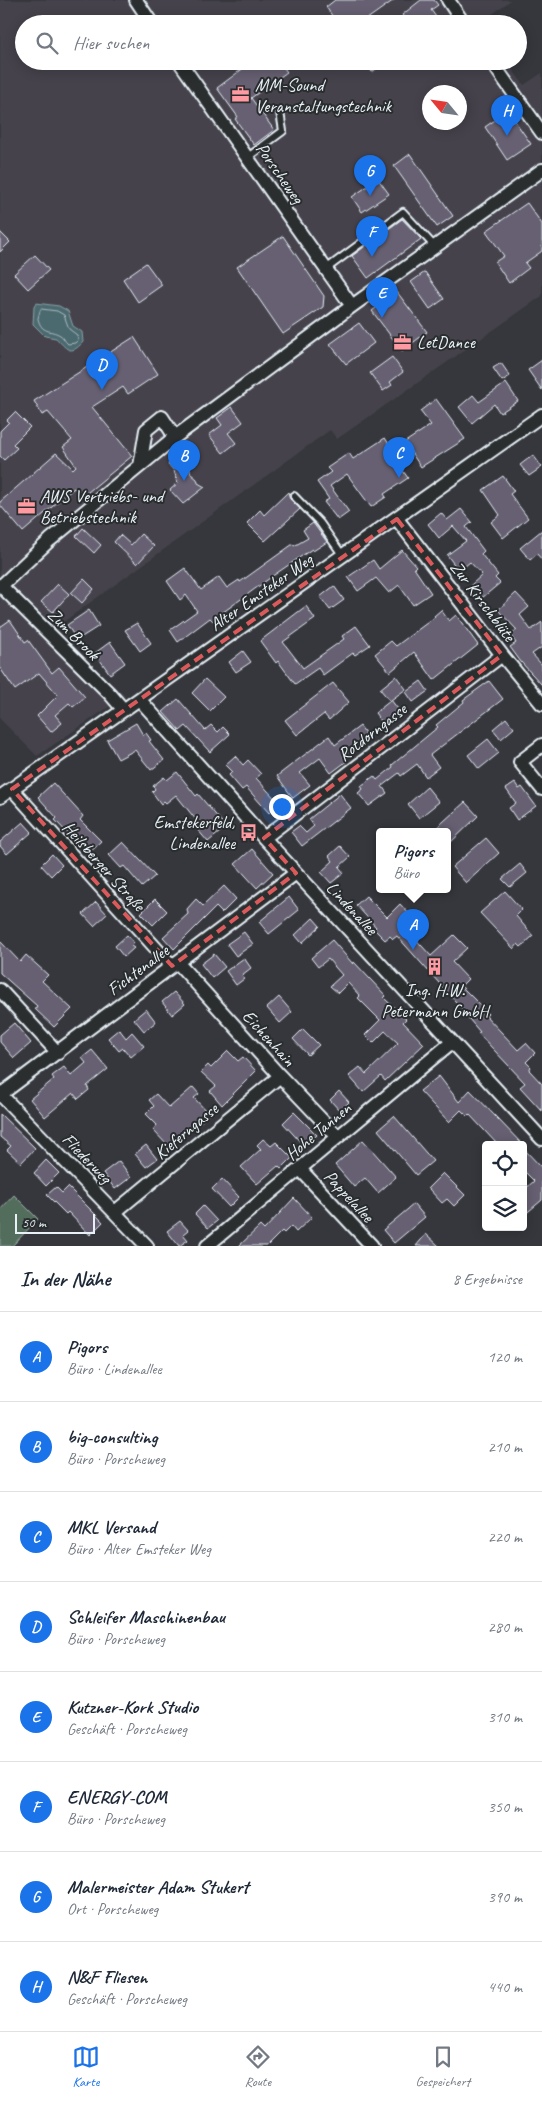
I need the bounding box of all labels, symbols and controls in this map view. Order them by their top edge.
search box [15,15,527,70]
icon: search [33,29,61,57]
text: Hier suchen [73,31,149,55]
place label: MM-Sound Veranstaltungstechnik [255,74,392,117]
office icon: MM-Sound Veranstaltungstechnik [231,85,251,105]
north arrow [422,85,467,130]
pin: H [491,95,523,136]
street label: Porscheweg [251,138,310,209]
pin: G [354,155,386,196]
pin: F [356,216,388,257]
pin: E [366,277,398,318]
place label: LetDance [417,331,476,353]
office icon: LetDance [393,332,413,352]
pin: D [86,349,118,390]
pin: C [383,437,415,478]
pin: B [168,440,200,481]
place label: AWS Vertriebs- und Betriebstechnik [40,485,166,528]
office icon: AWS Vertriebs- und Betriebstechnik [16,496,36,516]
street label: Alter Emsteker Weg [205,547,318,636]
street label: Zur Kirschblüte [446,556,521,647]
street label: Zum Brook [43,603,106,666]
street label: Rotdorngasse [333,697,412,766]
your location [269,794,295,820]
place label: Emstekerfeld, Lindenallee [154,811,236,854]
street label: Heilsberger Straße [58,816,151,916]
bus stop icon: Emstekerfeld, Lindenallee [239,822,259,842]
popup [376,828,451,893]
text: Pigors [393,839,434,863]
text: Büro [393,863,419,883]
street label: Lindenallee [322,877,383,940]
pin: A [397,909,429,950]
street label: Fichtenallee [103,939,174,1000]
building icon: Ing. H.W. Petermann GmbH [425,957,445,977]
place label: Ing. H.W. Petermann GmbH [382,979,491,1022]
street label: Eichenhain [238,1005,301,1072]
street label: Kieferngasse [150,1097,223,1164]
street label: Hohe Tannen [281,1097,356,1165]
street label: Fliederweg [58,1128,117,1189]
map controls [482,1141,527,1231]
button: locate [482,1141,527,1186]
street label: Pappelallee [319,1165,379,1227]
button: layers [482,1186,527,1231]
scale bar [15,1211,95,1234]
text: 50 m [22,1214,46,1231]
text: In der Nähe [20,1266,110,1292]
text: 8 Ergebnisse [453,1269,522,1289]
text: Pigors [67,1335,107,1359]
text: A [32,1347,40,1367]
text: 120 m [488,1347,522,1367]
text: Büro · Lindenallee [67,1359,162,1379]
text: big-consulting [67,1425,158,1449]
text: B [32,1437,40,1457]
text: 210 m [488,1437,522,1457]
text: Büro · Porscheweg [67,1449,165,1469]
text: MKL Versand [67,1515,156,1539]
text: C [32,1527,40,1547]
text: 220 m [488,1527,522,1547]
text: Büro · Alter Emsteker Weg [67,1539,211,1559]
text: Schleifer Maschinenbau [67,1605,225,1629]
text: D [31,1617,41,1637]
text: 280 m [488,1617,522,1637]
text: Büro · Porscheweg [67,1629,165,1649]
text: Kutzner-Kork Studio [67,1695,198,1719]
text: E [32,1707,40,1727]
text: 310 m [488,1707,522,1727]
text: Geschäft · Porscheweg [67,1719,187,1739]
text: ENERGY-COM [67,1785,167,1809]
text: F [32,1797,40,1817]
text: 350 m [488,1797,522,1817]
text: Büro · Porscheweg [67,1809,165,1829]
text: Malermeister Adam Stukert [67,1875,249,1899]
text: G [32,1887,40,1907]
text: 390 m [488,1887,522,1907]
text: Ort · Porscheweg [67,1899,158,1919]
text: N&F Fliesen [67,1965,147,1989]
text: H [31,1977,41,1997]
text: 440 m [488,1977,522,1997]
text: Geschäft · Porscheweg [67,1989,187,2009]
tab: Karte [72,2043,100,2090]
tab: Route [244,2043,272,2090]
tab: Gespeichert [416,2043,470,2090]

